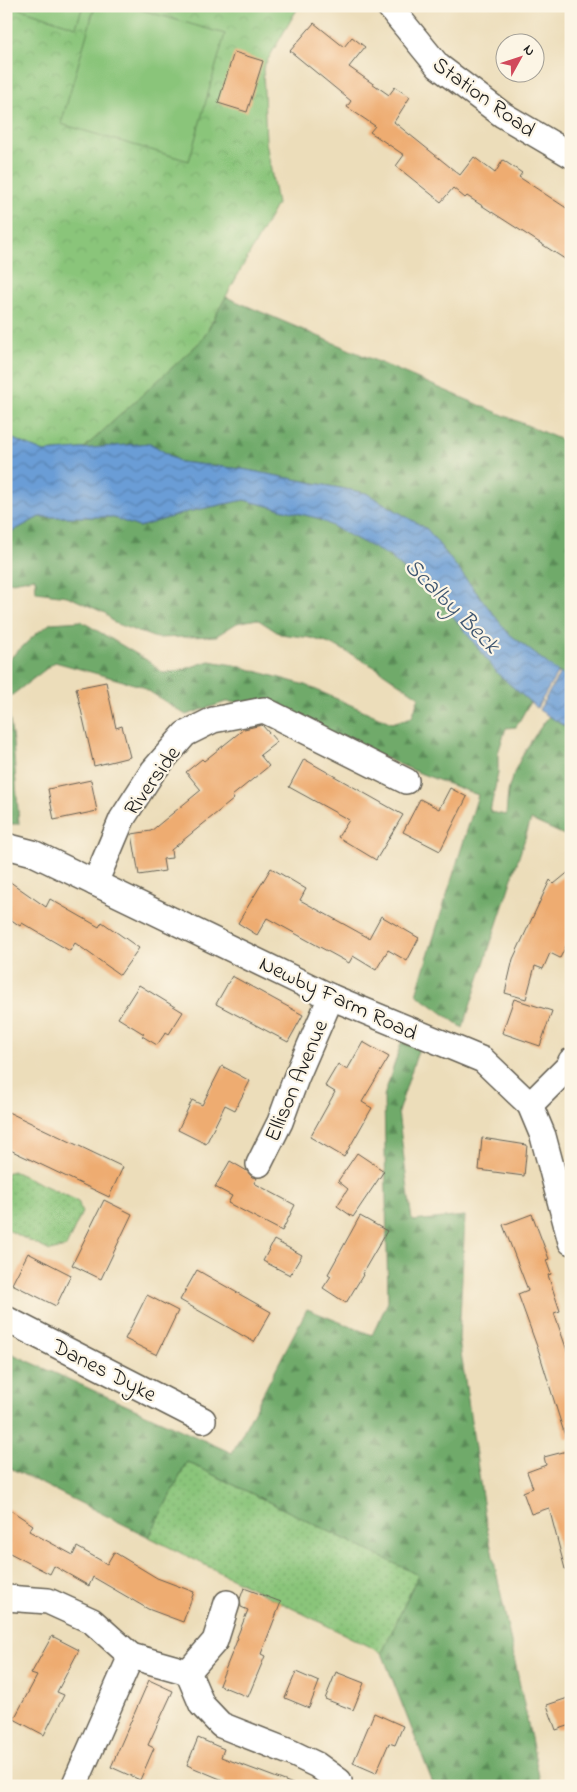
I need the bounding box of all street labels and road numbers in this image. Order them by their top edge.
street label: Station Road [425,50,541,147]
street label: Riverside [117,740,190,823]
street label: Newby Farm Road [253,949,422,1051]
street label: Ellison Avenue [258,1015,338,1147]
street label: Danes Dyke [45,1331,162,1413]

